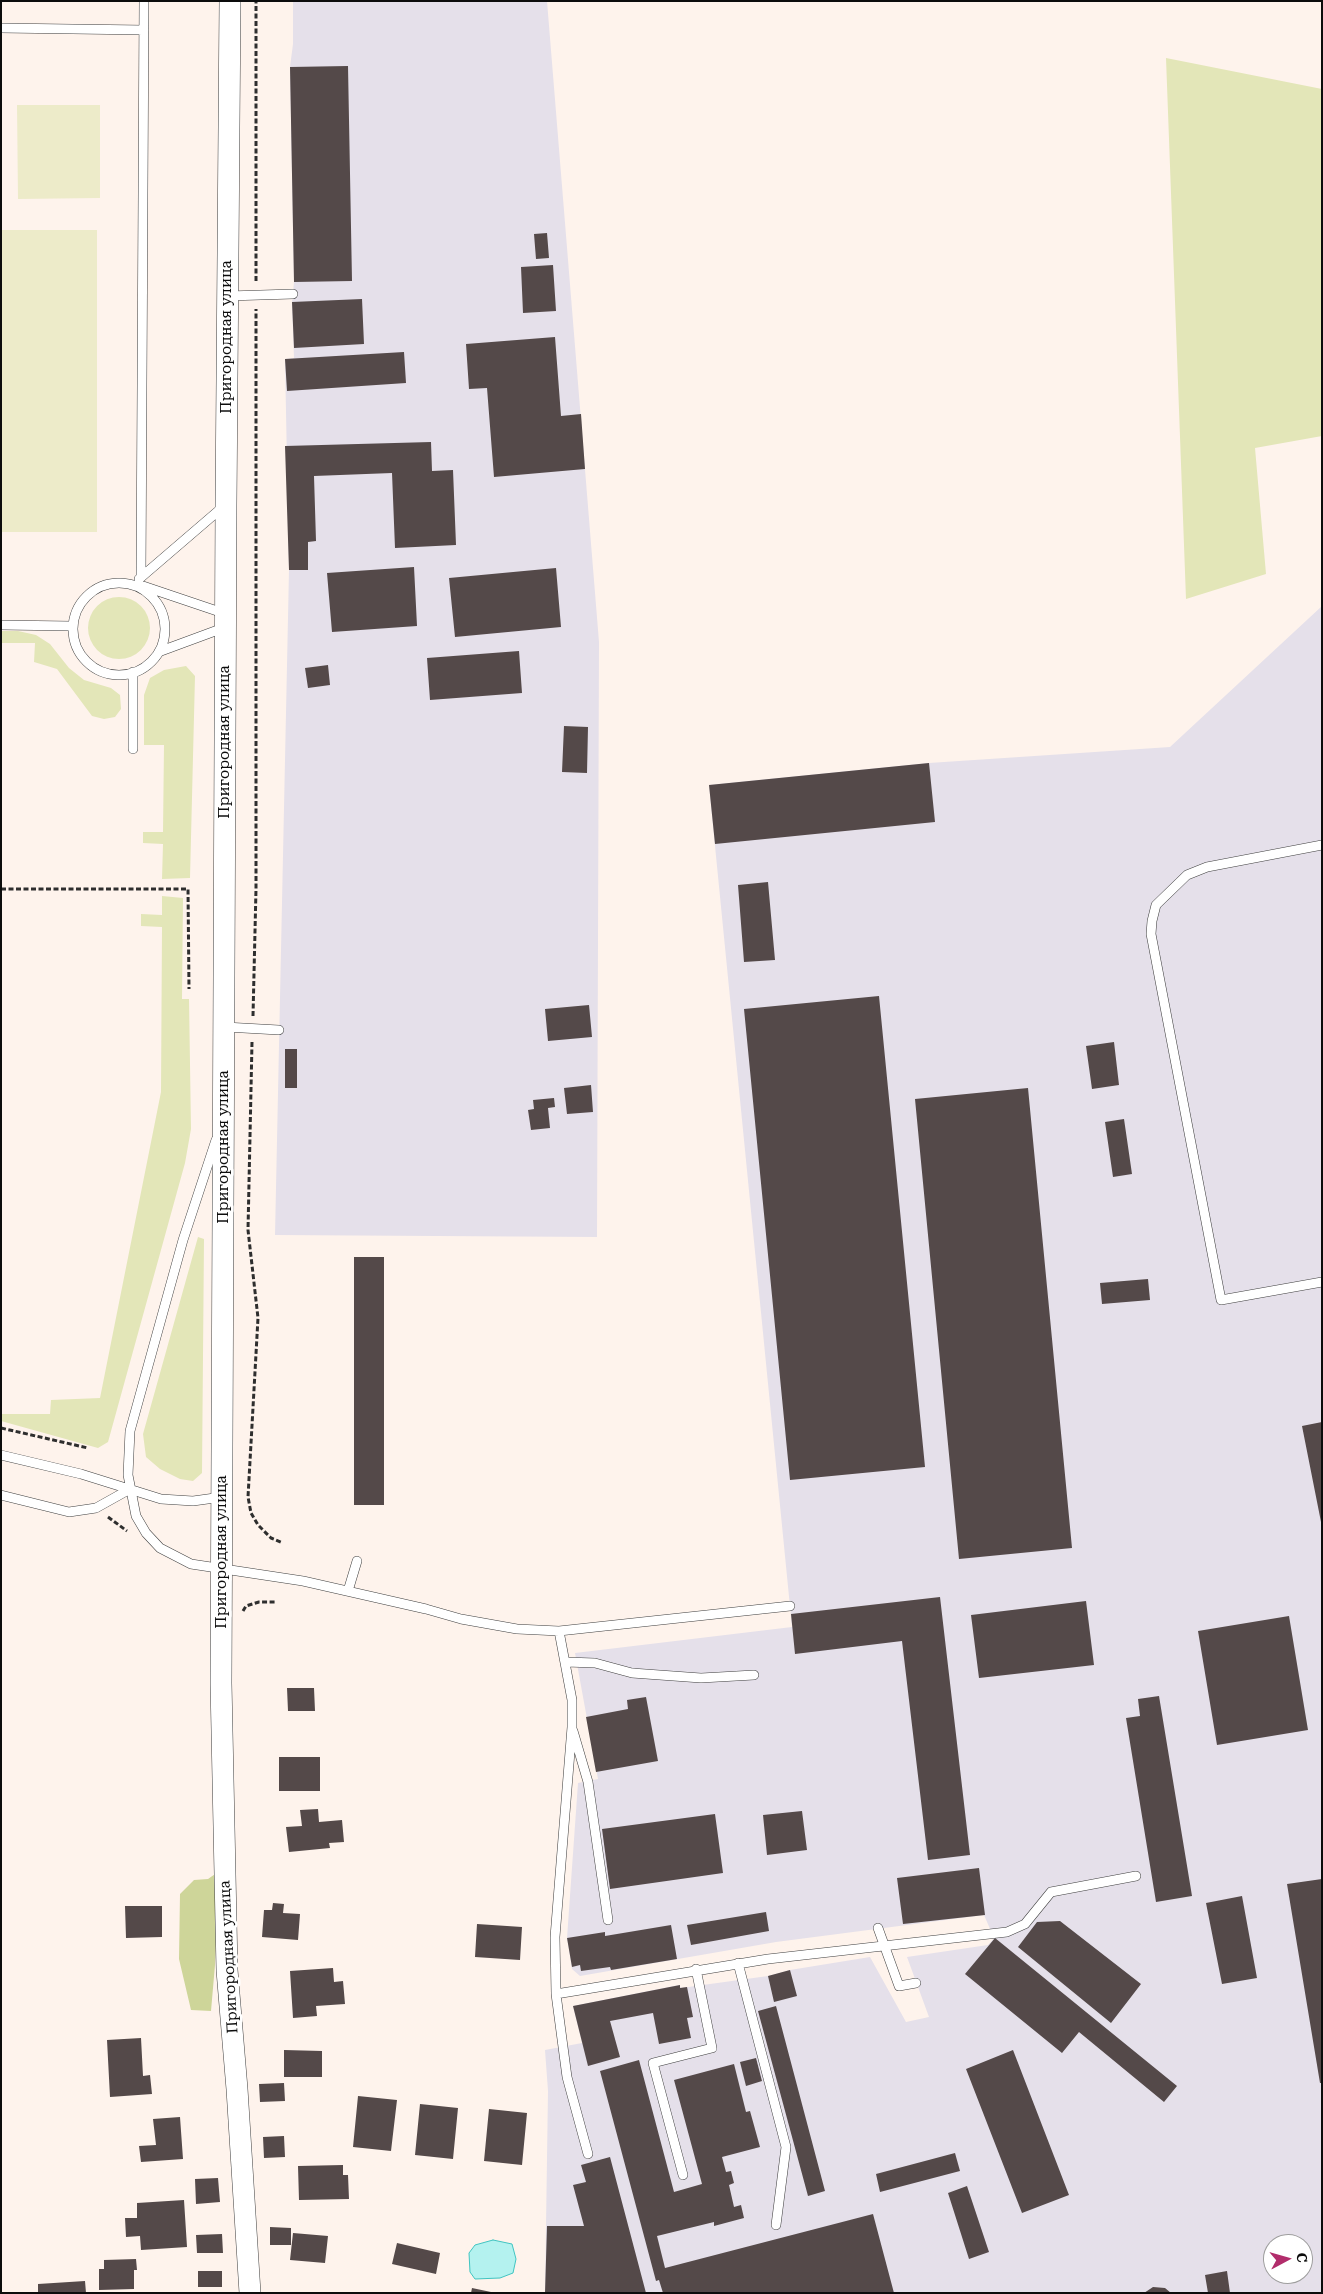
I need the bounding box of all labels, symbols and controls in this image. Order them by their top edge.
street label: Пригородная улица [218,260,236,414]
street label: Пригородная улица [216,665,234,819]
street label: Пригородная улица [215,1070,233,1224]
street label: Пригородная улица [213,1475,231,1629]
street label: Пригородная улица [216,1880,242,2034]
north arrow [1263,2234,1313,2284]
text: С [1293,2252,1310,2263]

